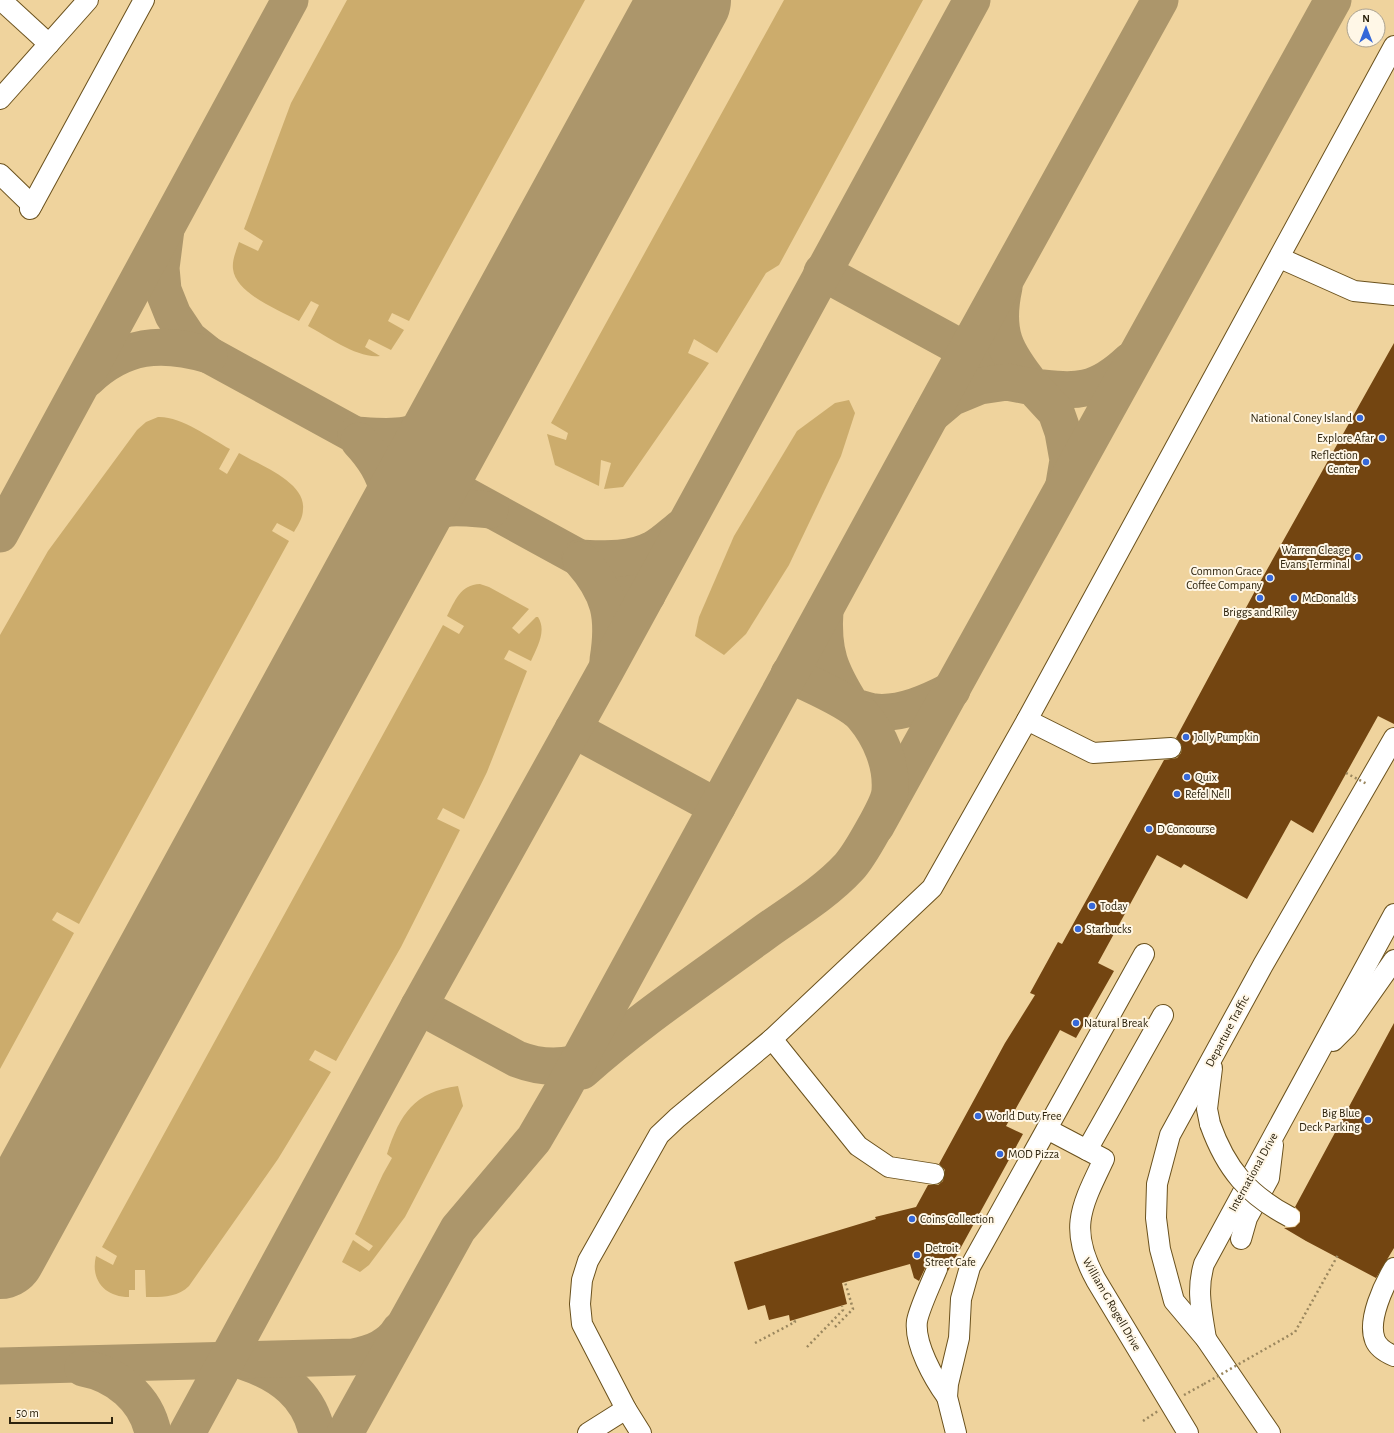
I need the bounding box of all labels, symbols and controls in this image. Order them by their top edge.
north arrow [1346,8,1386,48]
text: N [1362,13,1370,24]
place label: National Coney Island [1251,412,1352,425]
marker: National Coney Island [1355,413,1365,423]
place label: Explore Afar [1317,432,1374,444]
marker: Explore Afar [1377,433,1387,443]
place label: Reflection Center [1311,449,1358,475]
marker: Reflection Center [1361,457,1371,467]
place label: Warren Cleage Evans Terminal [1280,544,1350,570]
marker: Warren Cleage Evans Terminal [1353,552,1363,562]
place label: Common Grace Coffee Company [1186,565,1262,592]
marker: Common Grace Coffee Company [1265,573,1275,583]
place label: McDonald's [1302,592,1356,604]
marker: Briggs and Riley [1255,593,1265,603]
marker: McDonald's [1289,593,1299,603]
place label: Briggs and Riley [1223,606,1297,619]
place label: Jolly Pumpkin [1194,731,1259,744]
marker: Jolly Pumpkin [1181,732,1191,742]
place label: Quix [1195,771,1217,784]
marker: Quix [1182,772,1192,782]
place label: Refel Nell [1185,788,1230,800]
marker: Refel Nell [1172,789,1182,799]
place label: D Concourse [1157,823,1215,835]
marker: D Concourse [1144,824,1154,834]
place label: Today [1100,900,1128,913]
marker: Today [1087,901,1097,911]
place label: Starbucks [1086,923,1132,935]
marker: Starbucks [1073,924,1083,934]
street label: Departure Traffic [1203,993,1251,1069]
place label: Natural Break [1084,1017,1149,1029]
marker: Natural Break [1071,1018,1081,1028]
place label: Big Blue Deck Parking [1299,1107,1360,1133]
place label: World Duty Free [986,1110,1062,1123]
marker: World Duty Free [973,1111,983,1121]
marker: Big Blue Deck Parking [1363,1115,1373,1125]
street label: International Drive [1226,1130,1280,1214]
place label: MOD Pizza [1008,1148,1060,1160]
marker: MOD Pizza [995,1149,1005,1159]
place label: Coins Collection [920,1213,994,1225]
marker: Coins Collection [907,1214,917,1224]
place label: Detroit Street Cafe [925,1242,976,1268]
marker: Detroit Street Cafe [912,1250,922,1260]
street label: William G Rogell Drive [1081,1256,1143,1352]
scale bar [10,1399,112,1425]
text: 50 m [16,1407,39,1419]

